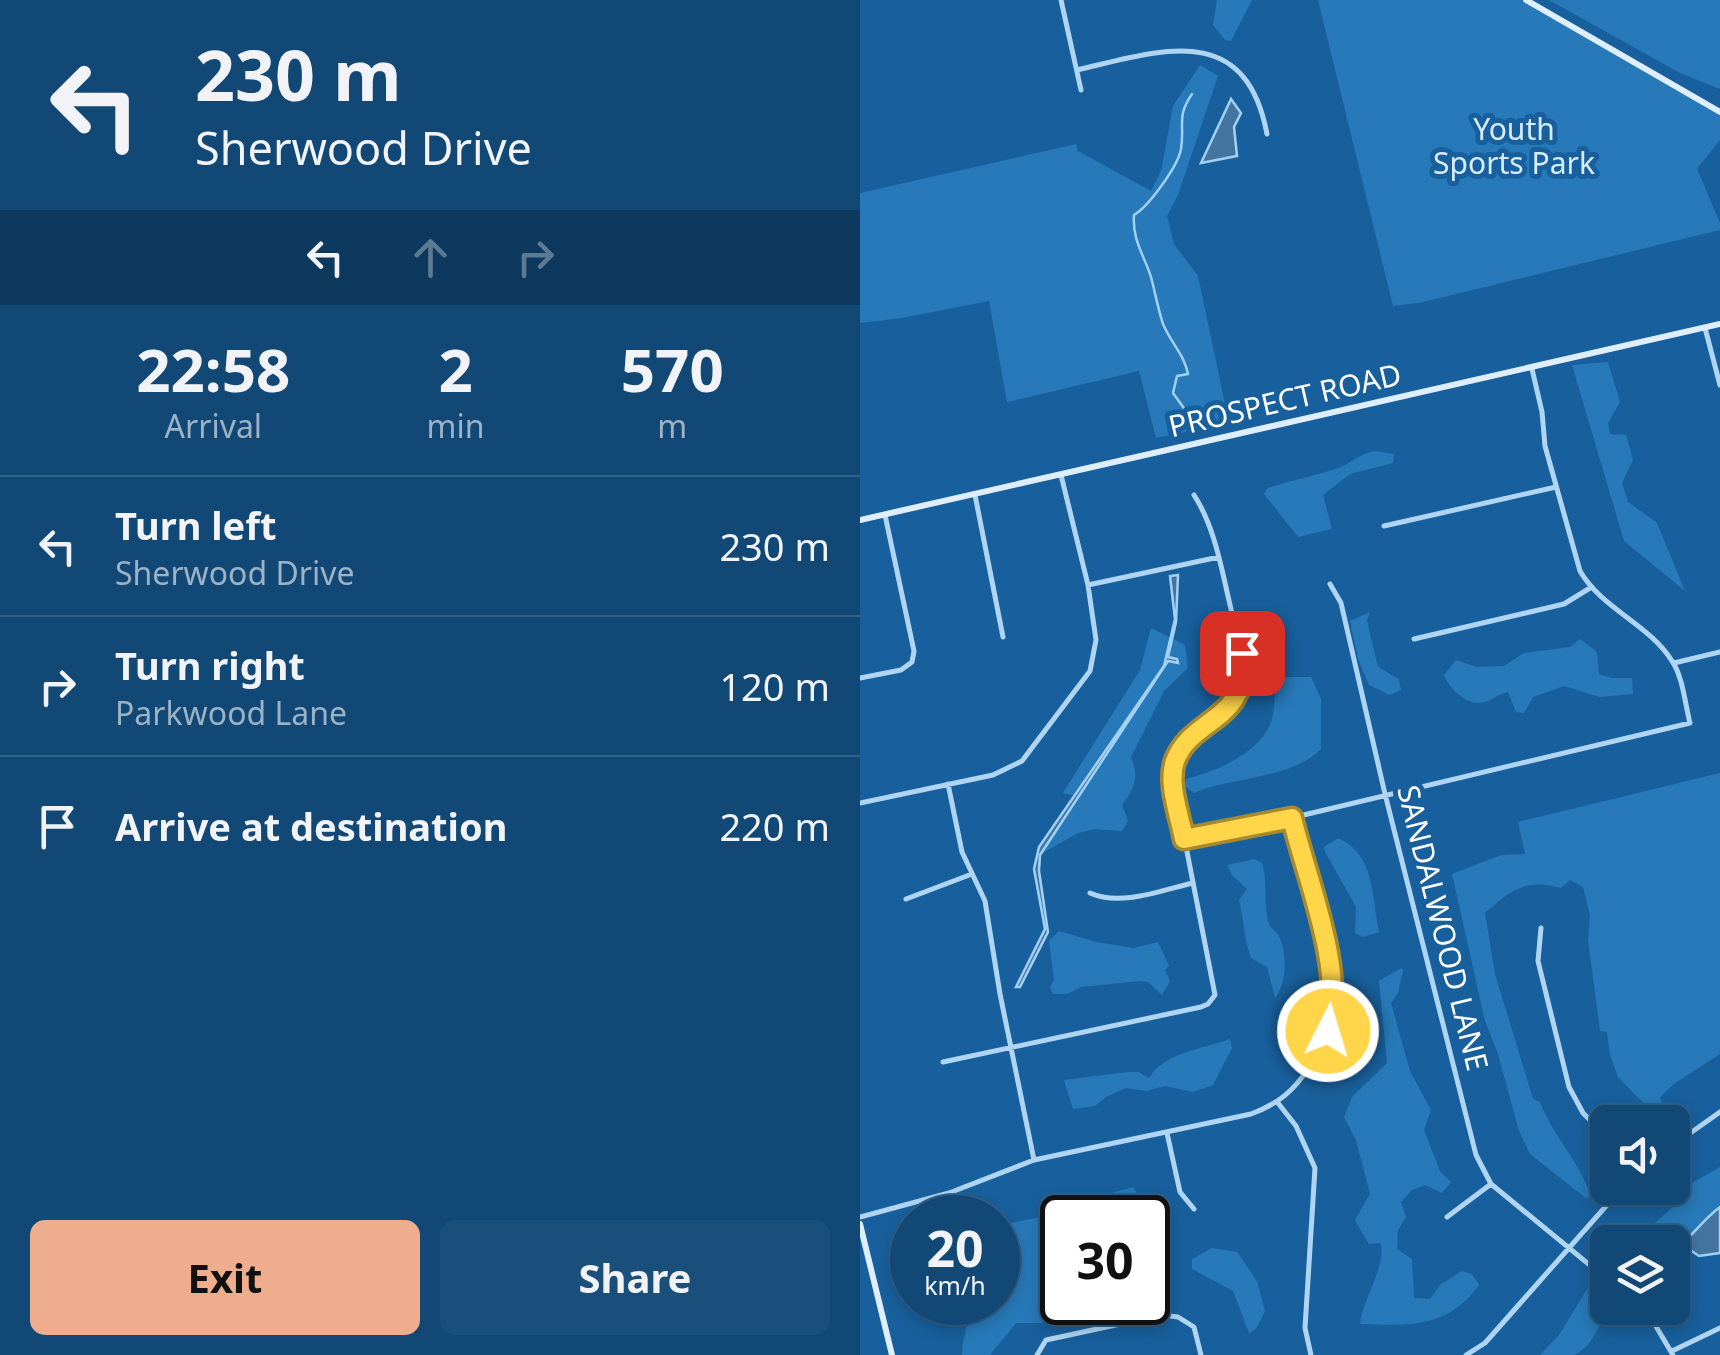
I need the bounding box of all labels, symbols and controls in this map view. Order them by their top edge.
text: 230 m [195,26,402,122]
icon: left [30,40,160,170]
park label: Youth Sports Park [1433,108,1595,183]
text: Sherwood Drive [195,117,532,178]
icon: left [298,230,353,285]
icon: ahead [403,230,458,285]
icon: right [508,230,563,285]
text: 22:58 [136,328,290,410]
text: 2 [438,328,473,410]
text: 570 [621,328,724,410]
street label: PROSPECT ROAD [1164,353,1405,446]
text: Arrival [165,404,262,447]
text: min [427,404,485,447]
text: m [657,404,687,447]
text: Turn left [115,499,277,551]
icon: left [30,519,85,574]
text: 230 m [719,520,830,572]
text: Sherwood Drive [115,551,355,594]
pin [1200,611,1285,696]
icon: arrive [1215,626,1270,681]
text: Turn right [115,639,305,691]
icon: right [30,659,85,714]
text: 120 m [719,660,830,712]
text: Parkwood Lane [115,691,347,734]
street label: SANDALWOOD LANE [1388,781,1499,1075]
icon: arrive [30,799,85,854]
text: Arrive at destination [115,800,507,852]
text: 220 m [719,800,830,852]
position arrow [1276,979,1380,1083]
map controls [1590,1105,1690,1325]
button: sound [1590,1105,1690,1205]
speed limit sign: 30 [1040,1195,1170,1325]
text: 20 [926,1214,984,1282]
button: Exit [30,1220,420,1335]
button: Share [440,1220,830,1335]
button: layers [1590,1225,1690,1325]
text: km/h [924,1268,986,1302]

